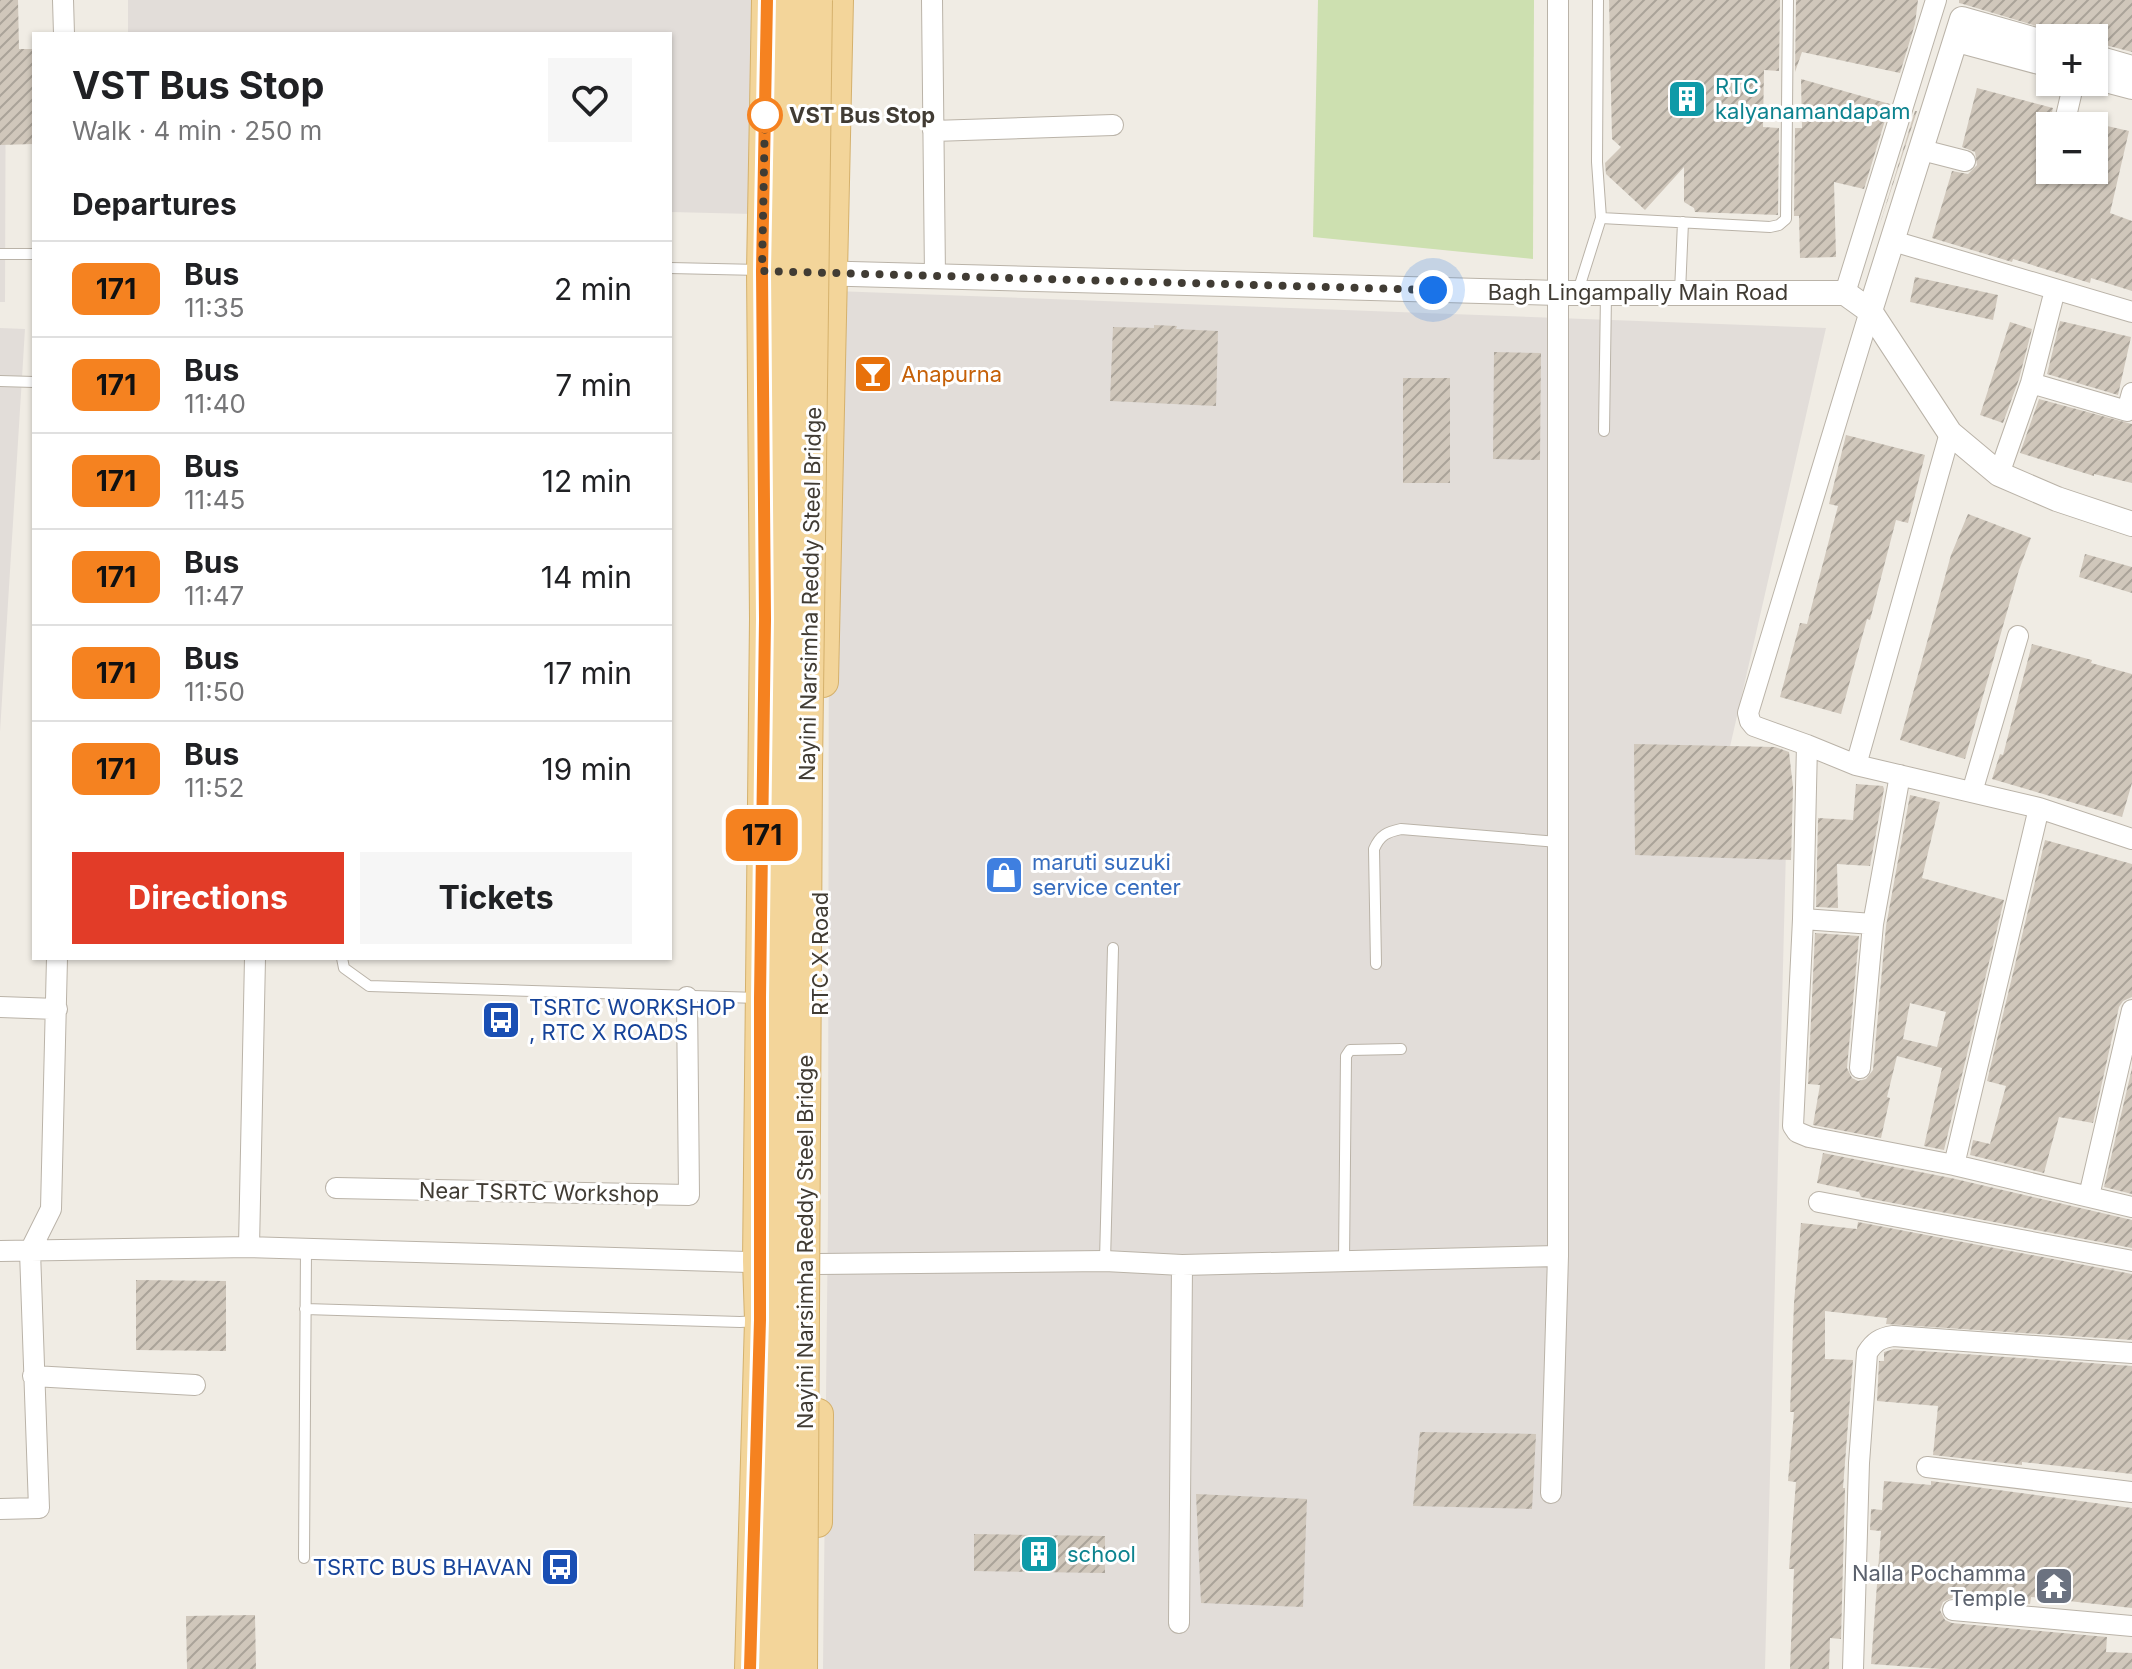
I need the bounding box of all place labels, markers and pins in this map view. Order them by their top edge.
place label: RTC kalyanamandapam [1715,73,1911,124]
building icon: RTC kalyanamandapam [1666,78,1708,120]
marker: VST Bus Stop [748,98,782,132]
place label: VST Bus Stop [789,102,935,128]
bar icon: Anapurna [852,353,894,395]
place label: Anapurna [901,361,1002,387]
place label: maruti suzuki service center [1032,849,1181,900]
shop icon: maruti suzuki service center [983,854,1025,896]
place label: TSRTC WORKSHOP , RTC X ROADS [529,994,736,1045]
bus stop icon: TSRTC WORKSHOP , RTC X ROADS [480,999,522,1041]
building icon: school [1018,1533,1060,1575]
place label: school [1067,1541,1136,1567]
bus stop icon: TSRTC BUS BHAVAN [539,1546,581,1588]
place label: TSRTC BUS BHAVAN [313,1554,532,1580]
place label: Nalla Pochamma Temple [1852,1560,2026,1611]
temple icon: Nalla Pochamma Temple [2033,1565,2075,1607]

